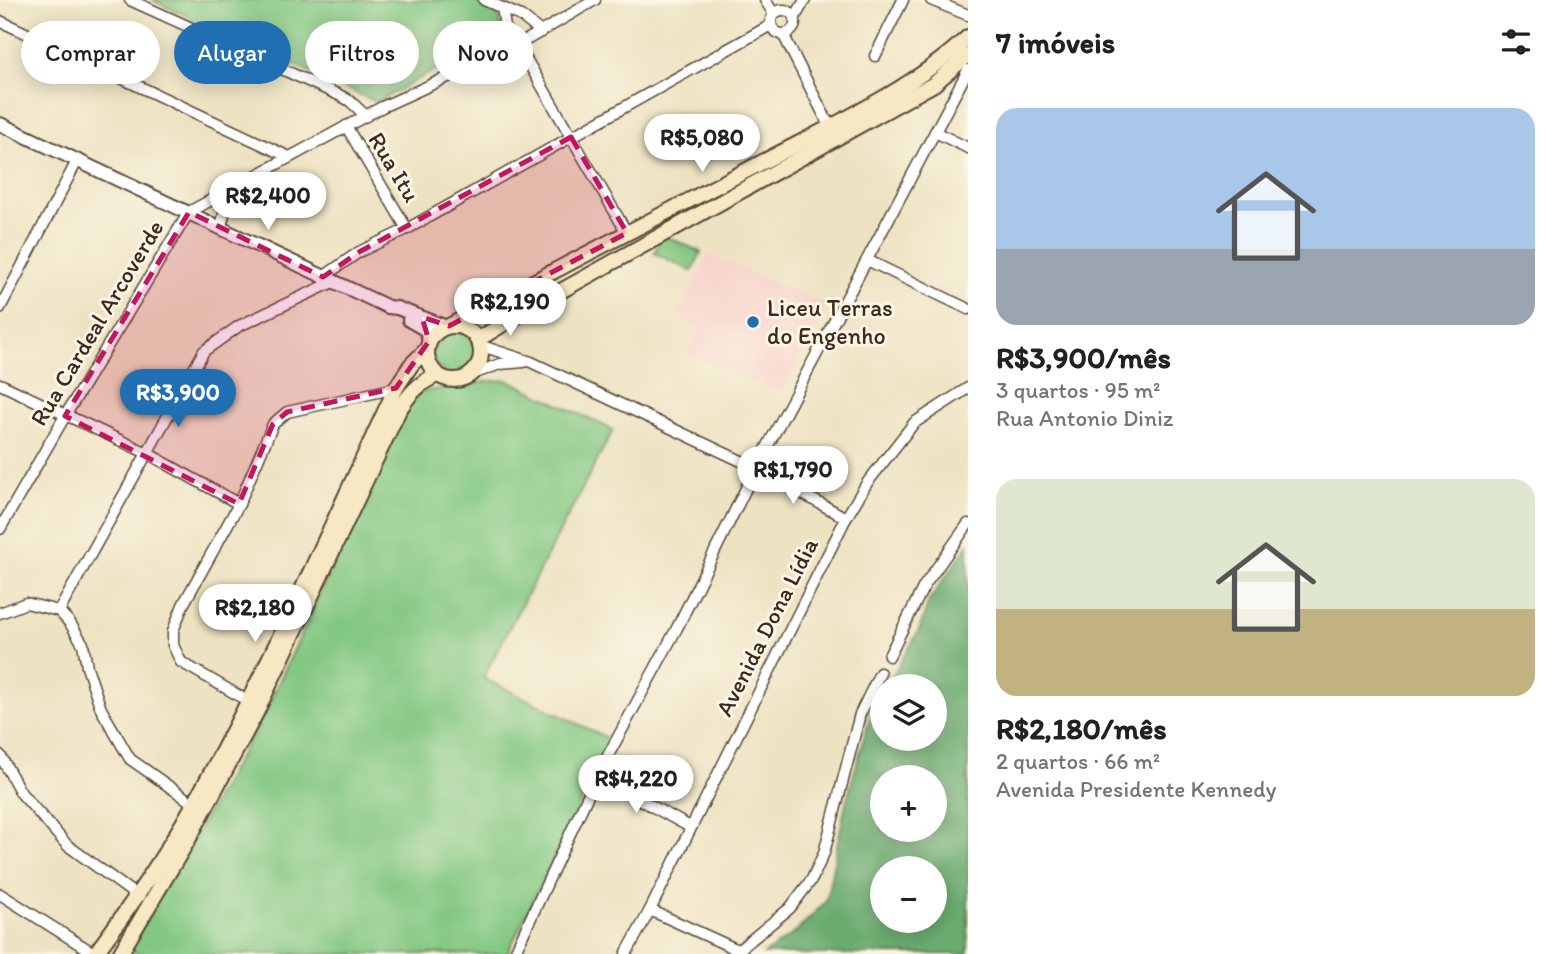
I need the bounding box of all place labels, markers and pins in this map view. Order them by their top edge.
pin: R$5,080 [637,114,767,174]
pin: R$2,400 [203,173,333,232]
pin: R$2,190 [445,278,575,338]
place label: Liceu Terras do Engenho [767,293,893,350]
marker: Liceu Terras do Engenho [745,314,761,330]
pin: R$3,900 [113,370,243,429]
pin: R$1,790 [728,447,858,506]
pin: R$2,180 [190,584,320,644]
pin: R$4,220 [571,756,701,815]

